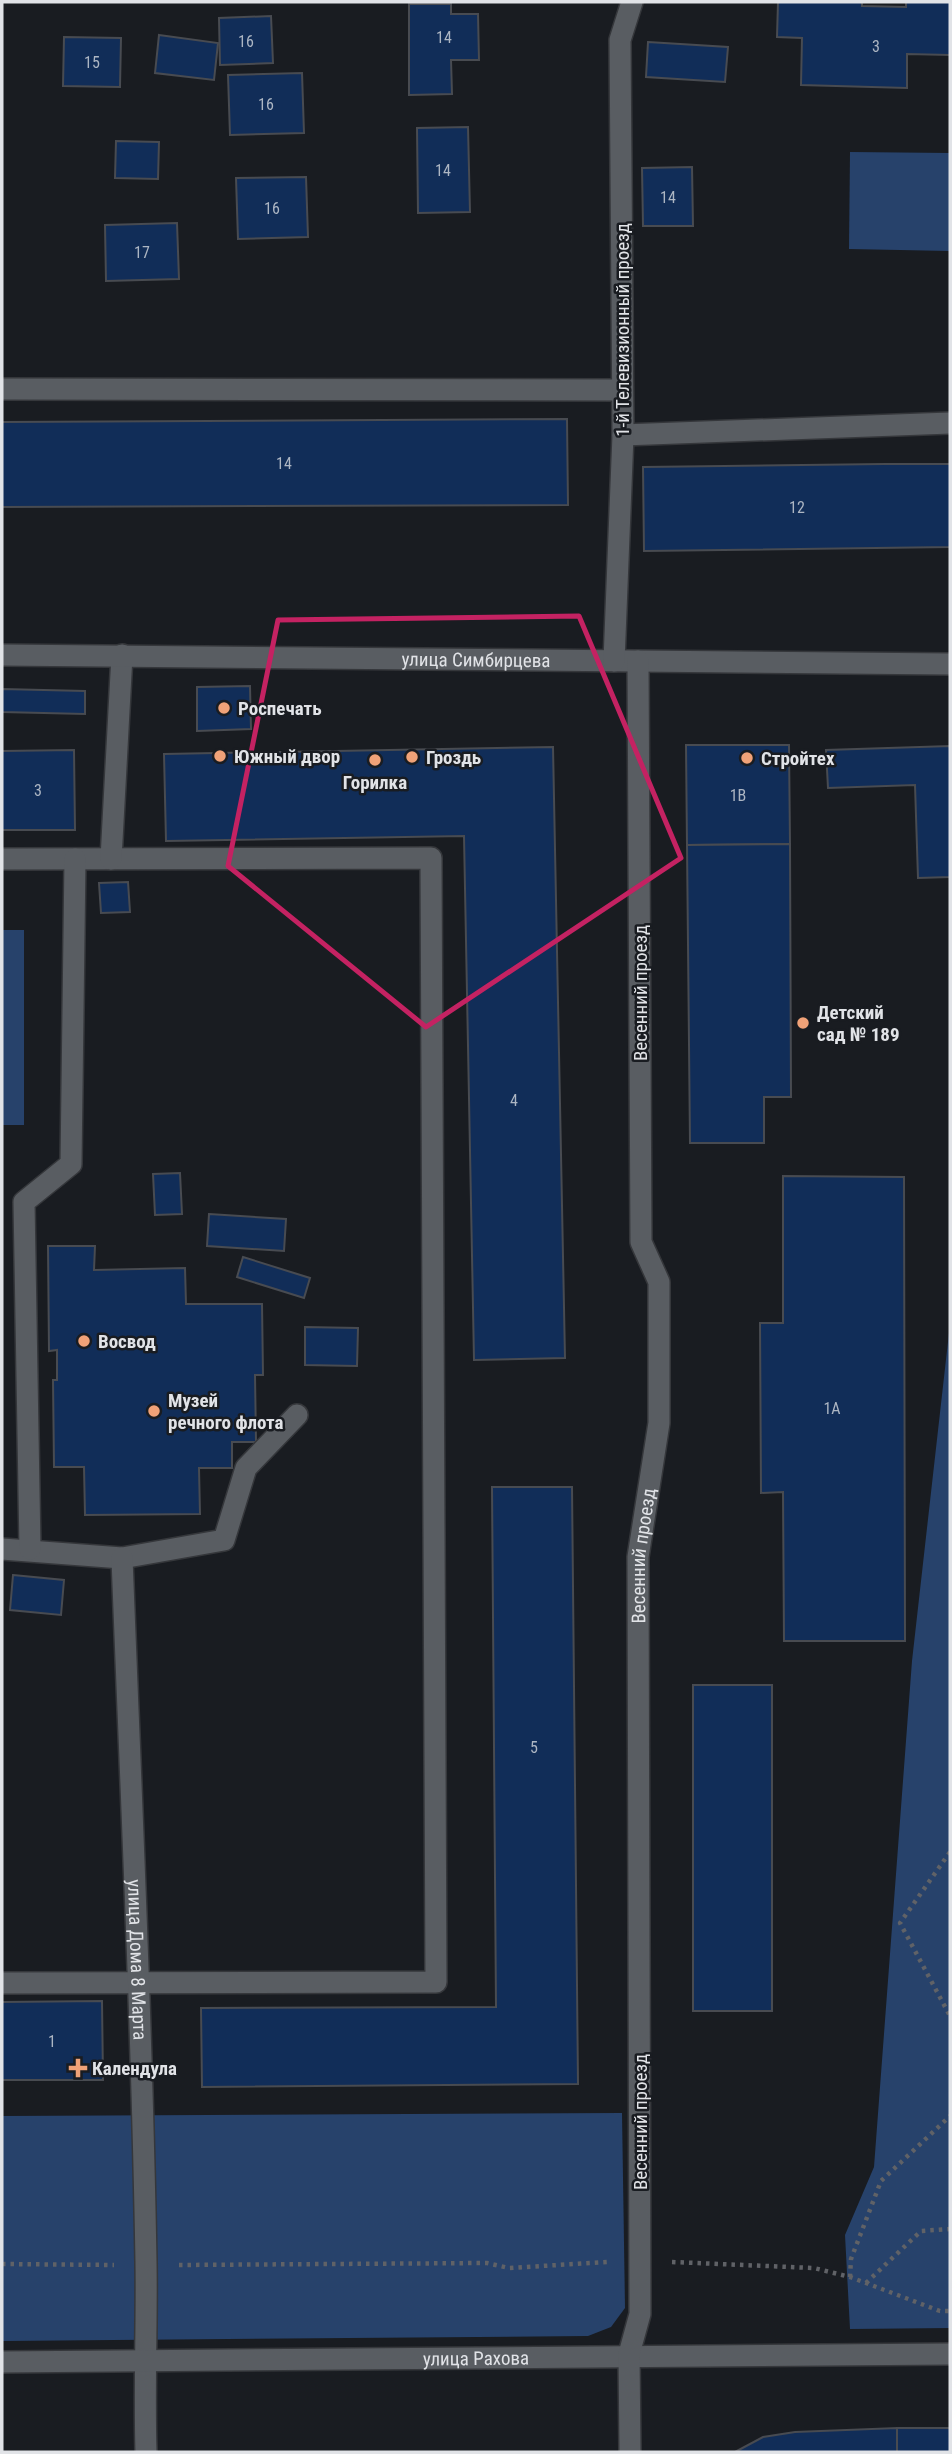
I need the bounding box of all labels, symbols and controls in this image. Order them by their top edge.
house number: 14 [436,28,452,47]
house number: 16 [238,32,254,51]
house number: 3 [872,37,880,56]
house number: 15 [84,53,100,72]
house number: 16 [258,95,274,114]
house number: 14 [435,161,451,180]
house number: 14 [660,188,676,207]
house number: 16 [264,199,280,218]
street label: 1-й Телевизионный проезд [611,223,634,437]
house number: 17 [134,243,150,262]
house number: 14 [276,454,292,473]
house number: 12 [789,498,805,517]
street label: улица Симбирцева [401,648,550,672]
place label: Роспечать [238,697,322,720]
marker: Роспечать [216,700,232,716]
place label: Южный двор [234,745,340,768]
place label: Гроздь [426,746,481,769]
place label: Стройтех [761,747,835,770]
marker: Южный двор [212,748,228,764]
marker: Гроздь [404,749,420,765]
marker: Стройтех [739,750,755,766]
marker: Горилка [367,752,383,768]
place label: Горилка [343,771,407,794]
house number: 3 [34,781,42,800]
house number: 1В [730,786,746,805]
street label: Весенний проезд [629,925,652,1061]
place label: Детский сад № 189 [817,1001,900,1046]
marker: Детский сад № 189 [795,1015,811,1031]
house number: 4 [510,1091,518,1110]
place label: Восвод [98,1330,156,1353]
marker: Восвод [76,1333,92,1349]
place label: Музей речного флота [168,1389,284,1434]
house number: 1А [823,1399,841,1418]
marker: Музей речного флота [146,1403,162,1419]
street label: Весенний проезд [627,1486,661,1624]
house number: 5 [530,1738,538,1757]
street label: улица Дома 8 Марта [123,1879,151,2041]
house number: 1 [48,2032,56,2051]
street label: Весенний проезд [629,2054,652,2190]
place label: Календула [92,2057,177,2080]
marker: Календула [70,2060,86,2076]
street label: улица Рахова [423,2347,529,2370]

